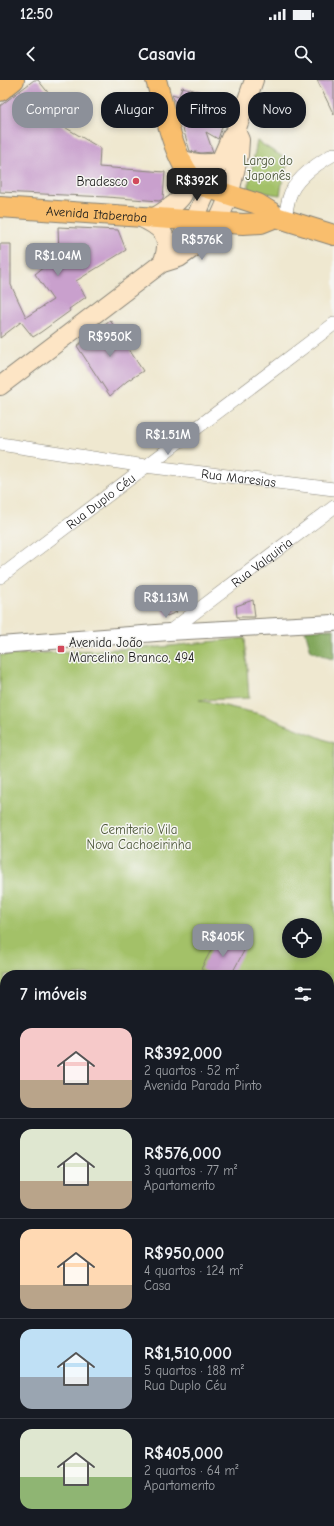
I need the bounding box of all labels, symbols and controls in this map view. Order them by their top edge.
text: 12:50 [20,5,53,23]
icon: back [20,43,42,65]
icon: search [292,43,314,65]
text: Casavia [138,44,196,65]
chip: Comprar [12,92,93,128]
chip: Alugar [101,92,168,128]
chip: Filtros [176,92,240,128]
chip: Novo [248,92,306,128]
park label: Largo do Japonês [243,153,293,183]
pin: R$392K [164,168,230,202]
text: R$392K [176,173,218,188]
place label: Bradesco [76,174,128,189]
marker: Bradesco [131,176,141,186]
street label: Avenida Itaberaba [46,203,148,225]
pin: R$576K [169,227,235,261]
text: R$576K [181,232,223,247]
pin: R$1.04M [21,243,95,277]
text: R$1.04M [35,248,81,263]
pin: R$950K [77,324,143,358]
text: R$950K [88,329,132,344]
pin: R$1.51M [131,422,205,456]
text: R$1.51M [145,427,191,442]
street label: Rua Maresias [200,465,277,489]
street label: Rua Duplo Céu [63,470,138,532]
street label: Rua Valquiria [228,534,295,590]
pin: R$1.13M [129,585,203,619]
text: R$1.13M [144,590,188,605]
place label: Avenida João Marcelino Branco, 494 [69,635,194,665]
marker: Avenida João Marcelino Branco, 494 [56,644,66,654]
park label: Cemiterio Vila Nova Cachoeirinha [87,822,191,852]
map controls [282,918,322,958]
button: locate [282,918,322,958]
pin: R$405K [190,924,256,958]
text: R$405K [201,929,245,944]
icon: filters [292,983,314,1005]
text: 7 imóveis [20,985,87,1004]
icon: home [52,1044,100,1092]
text: R$392,000 [144,1044,222,1063]
text: 2 quartos · 52 m² [144,1063,239,1078]
text: Avenida Parada Pinto [144,1078,262,1093]
text: R$576,000 [144,1144,221,1163]
icon: home [52,1145,100,1193]
text: 3 quartos · 77 m² [144,1163,237,1178]
text: Apartamento [144,1178,215,1193]
text: R$950,000 [144,1244,224,1263]
icon: home [52,1245,100,1293]
text: 4 quartos · 124 m² [144,1263,243,1278]
text: Casa [144,1278,171,1293]
text: R$1,510,000 [144,1344,232,1363]
icon: home [52,1345,100,1393]
text: 5 quartos · 188 m² [144,1363,244,1378]
text: Rua Duplo Céu [144,1378,226,1393]
text: R$405,000 [144,1444,223,1463]
icon: home [52,1445,100,1493]
text: 2 quartos · 64 m² [144,1463,239,1478]
text: Apartamento [144,1478,215,1493]

